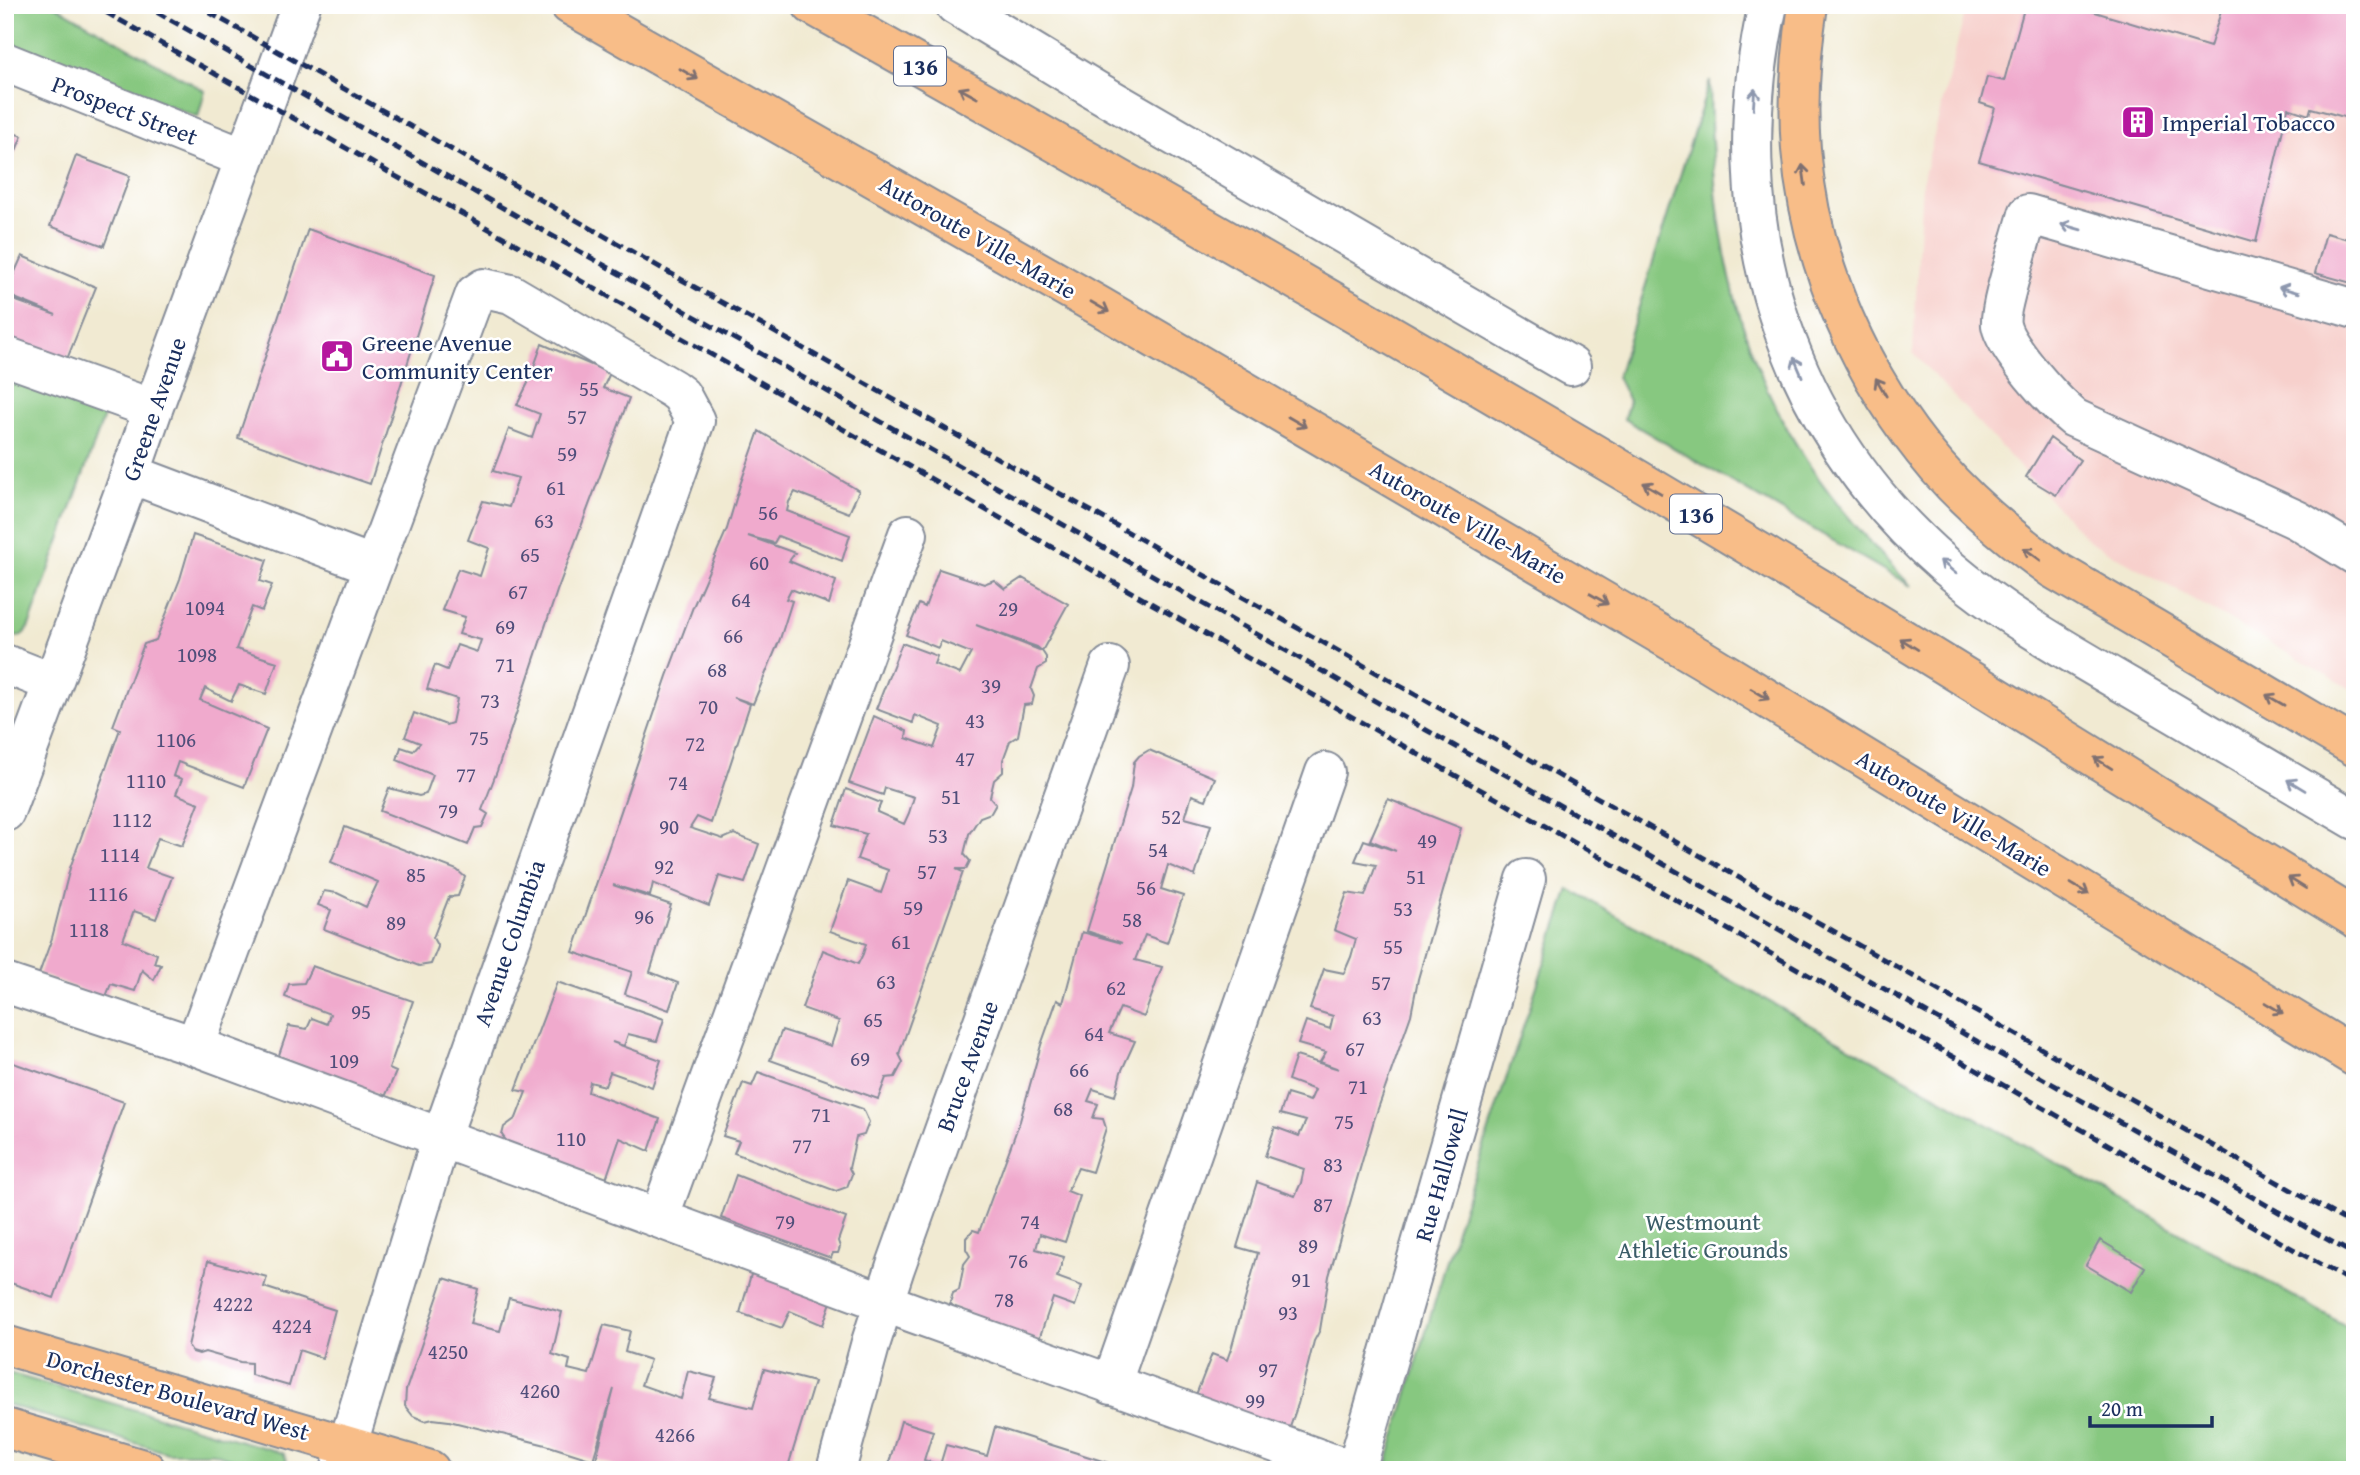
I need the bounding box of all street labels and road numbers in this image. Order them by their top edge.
road number: 136 [894,46,946,86]
street label: Prospect Street [47,66,203,154]
street label: Autoroute Ville-Marie [873,166,1083,308]
street label: Greene Avenue [113,332,195,486]
street label: Autoroute Ville-Marie [1363,451,1573,593]
road number: 136 [1670,494,1722,534]
street label: Autoroute Ville-Marie [1850,741,2058,885]
street label: Avenue Columbia [464,854,554,1031]
street label: Bruce Avenue [927,995,1007,1137]
street label: Rue Hallowell [1405,1104,1477,1246]
street label: Dorchester Boulevard West [42,1341,314,1449]

